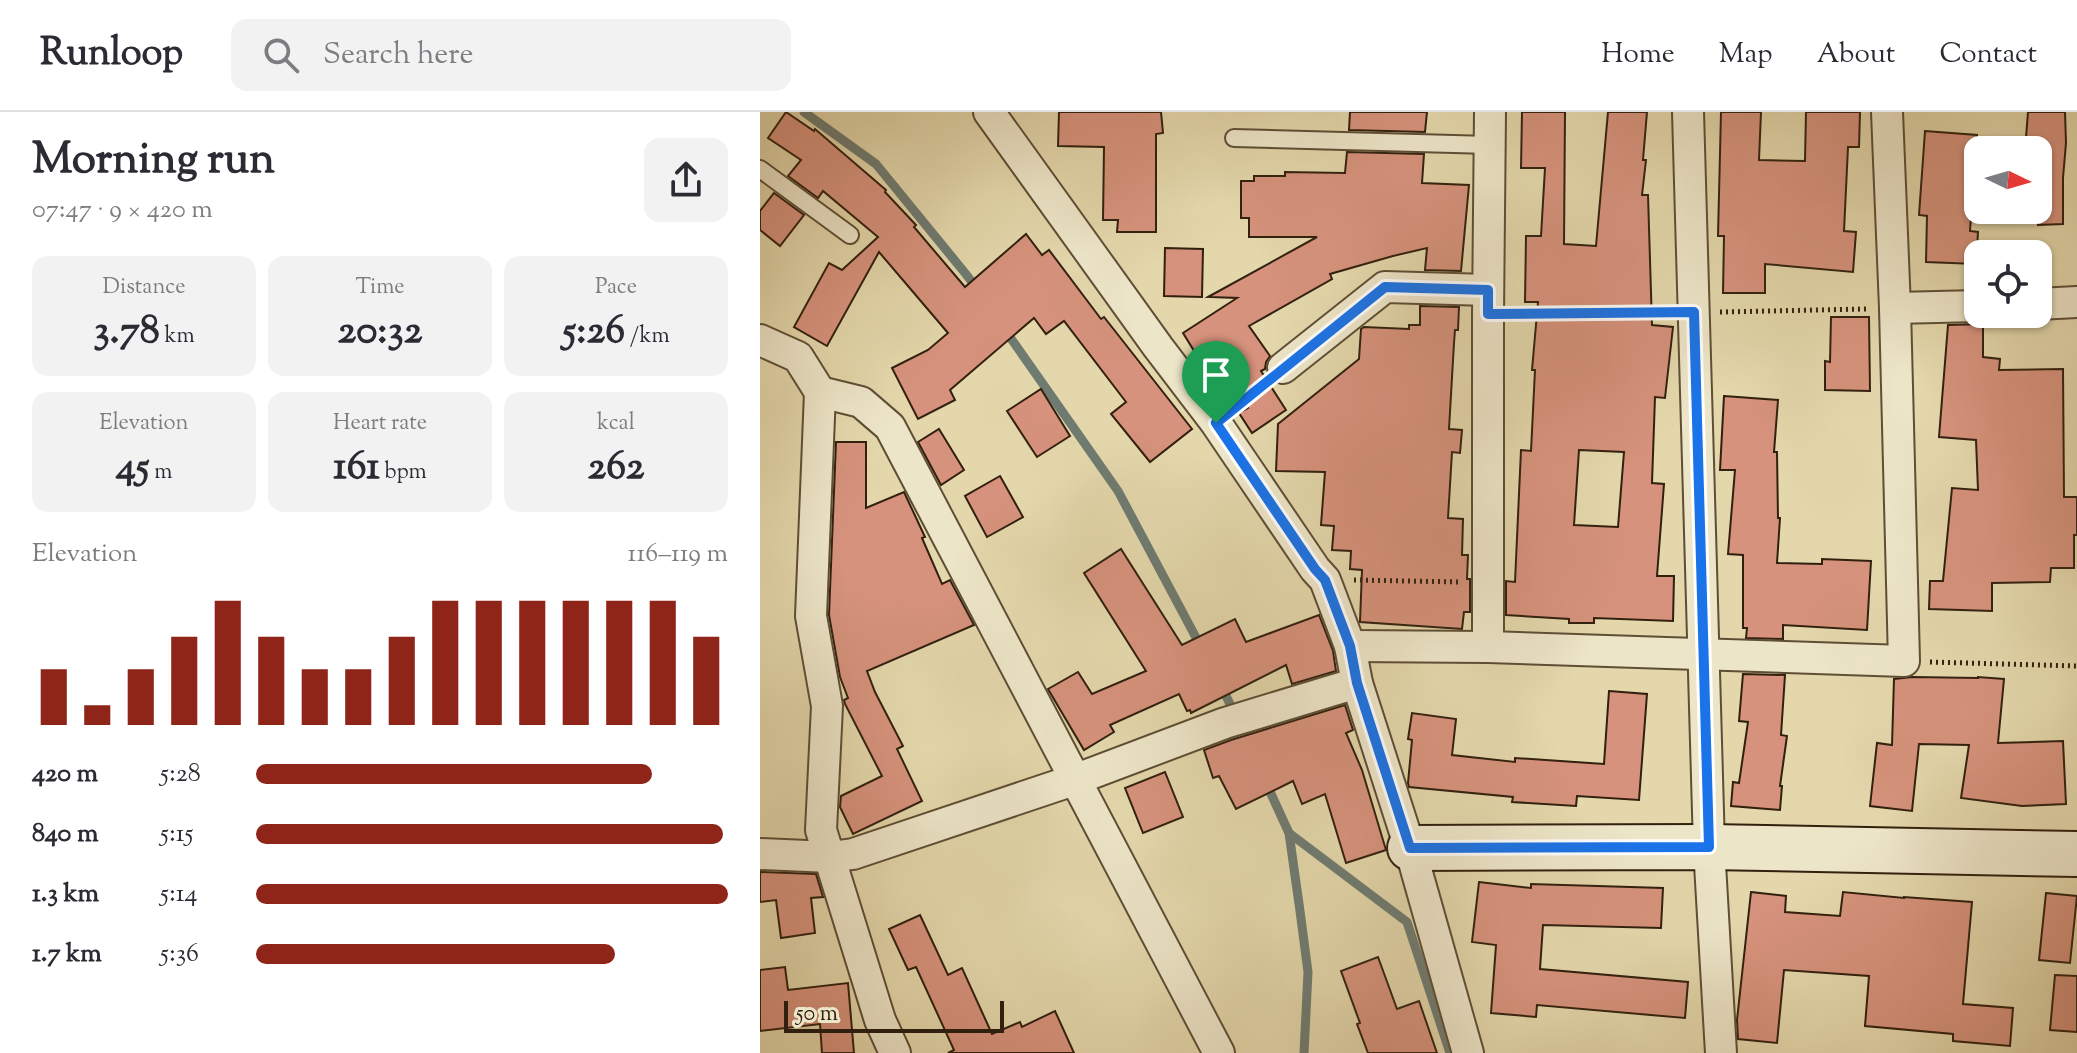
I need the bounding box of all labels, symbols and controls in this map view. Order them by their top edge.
search box [231,19,791,91]
text: Runloop [40,28,183,82]
icon: search [259,33,303,77]
text: Search here [323,34,474,77]
text: Home [1601,35,1675,75]
text: Map [1719,35,1773,75]
text: About [1817,35,1895,75]
text: Contact [1939,35,2037,75]
text: Morning run [32,130,275,193]
north arrow [1964,136,2052,224]
map controls [1964,136,2052,328]
button: share [644,138,728,222]
text: 07:47 · 9 × 420 m [32,192,213,229]
button: locate [1964,240,2052,328]
text: Distance [103,272,185,304]
text: Time [356,272,404,304]
text: Pace [595,272,637,304]
text: 3.78 [93,304,160,361]
text: 20:32 [338,304,422,361]
text: 5:26 [562,304,625,361]
text: km [160,321,195,353]
text: /km [625,321,670,353]
pin [1182,341,1250,423]
icon: arrive [1194,353,1238,397]
text: Elevation [99,408,189,440]
text: Heart rate [333,408,427,440]
text: kcal [597,408,635,440]
text: 45 [116,440,149,497]
text: 161 [333,440,380,497]
text: 262 [588,440,644,497]
text: m [149,457,172,489]
text: bpm [380,457,427,489]
text: Elevation [32,536,137,573]
text: 116–119 m [628,536,728,573]
text: 420 m [32,756,98,793]
text: 5:28 [160,756,201,793]
text: 840 m [32,816,98,853]
text: 5:15 [160,816,193,853]
text: 1.3 km [32,876,99,913]
text: 5:14 [160,876,198,913]
text: 1.7 km [32,936,102,973]
text: 5:36 [160,936,199,973]
scale bar [784,997,1004,1033]
text: 50 m [796,999,838,1031]

